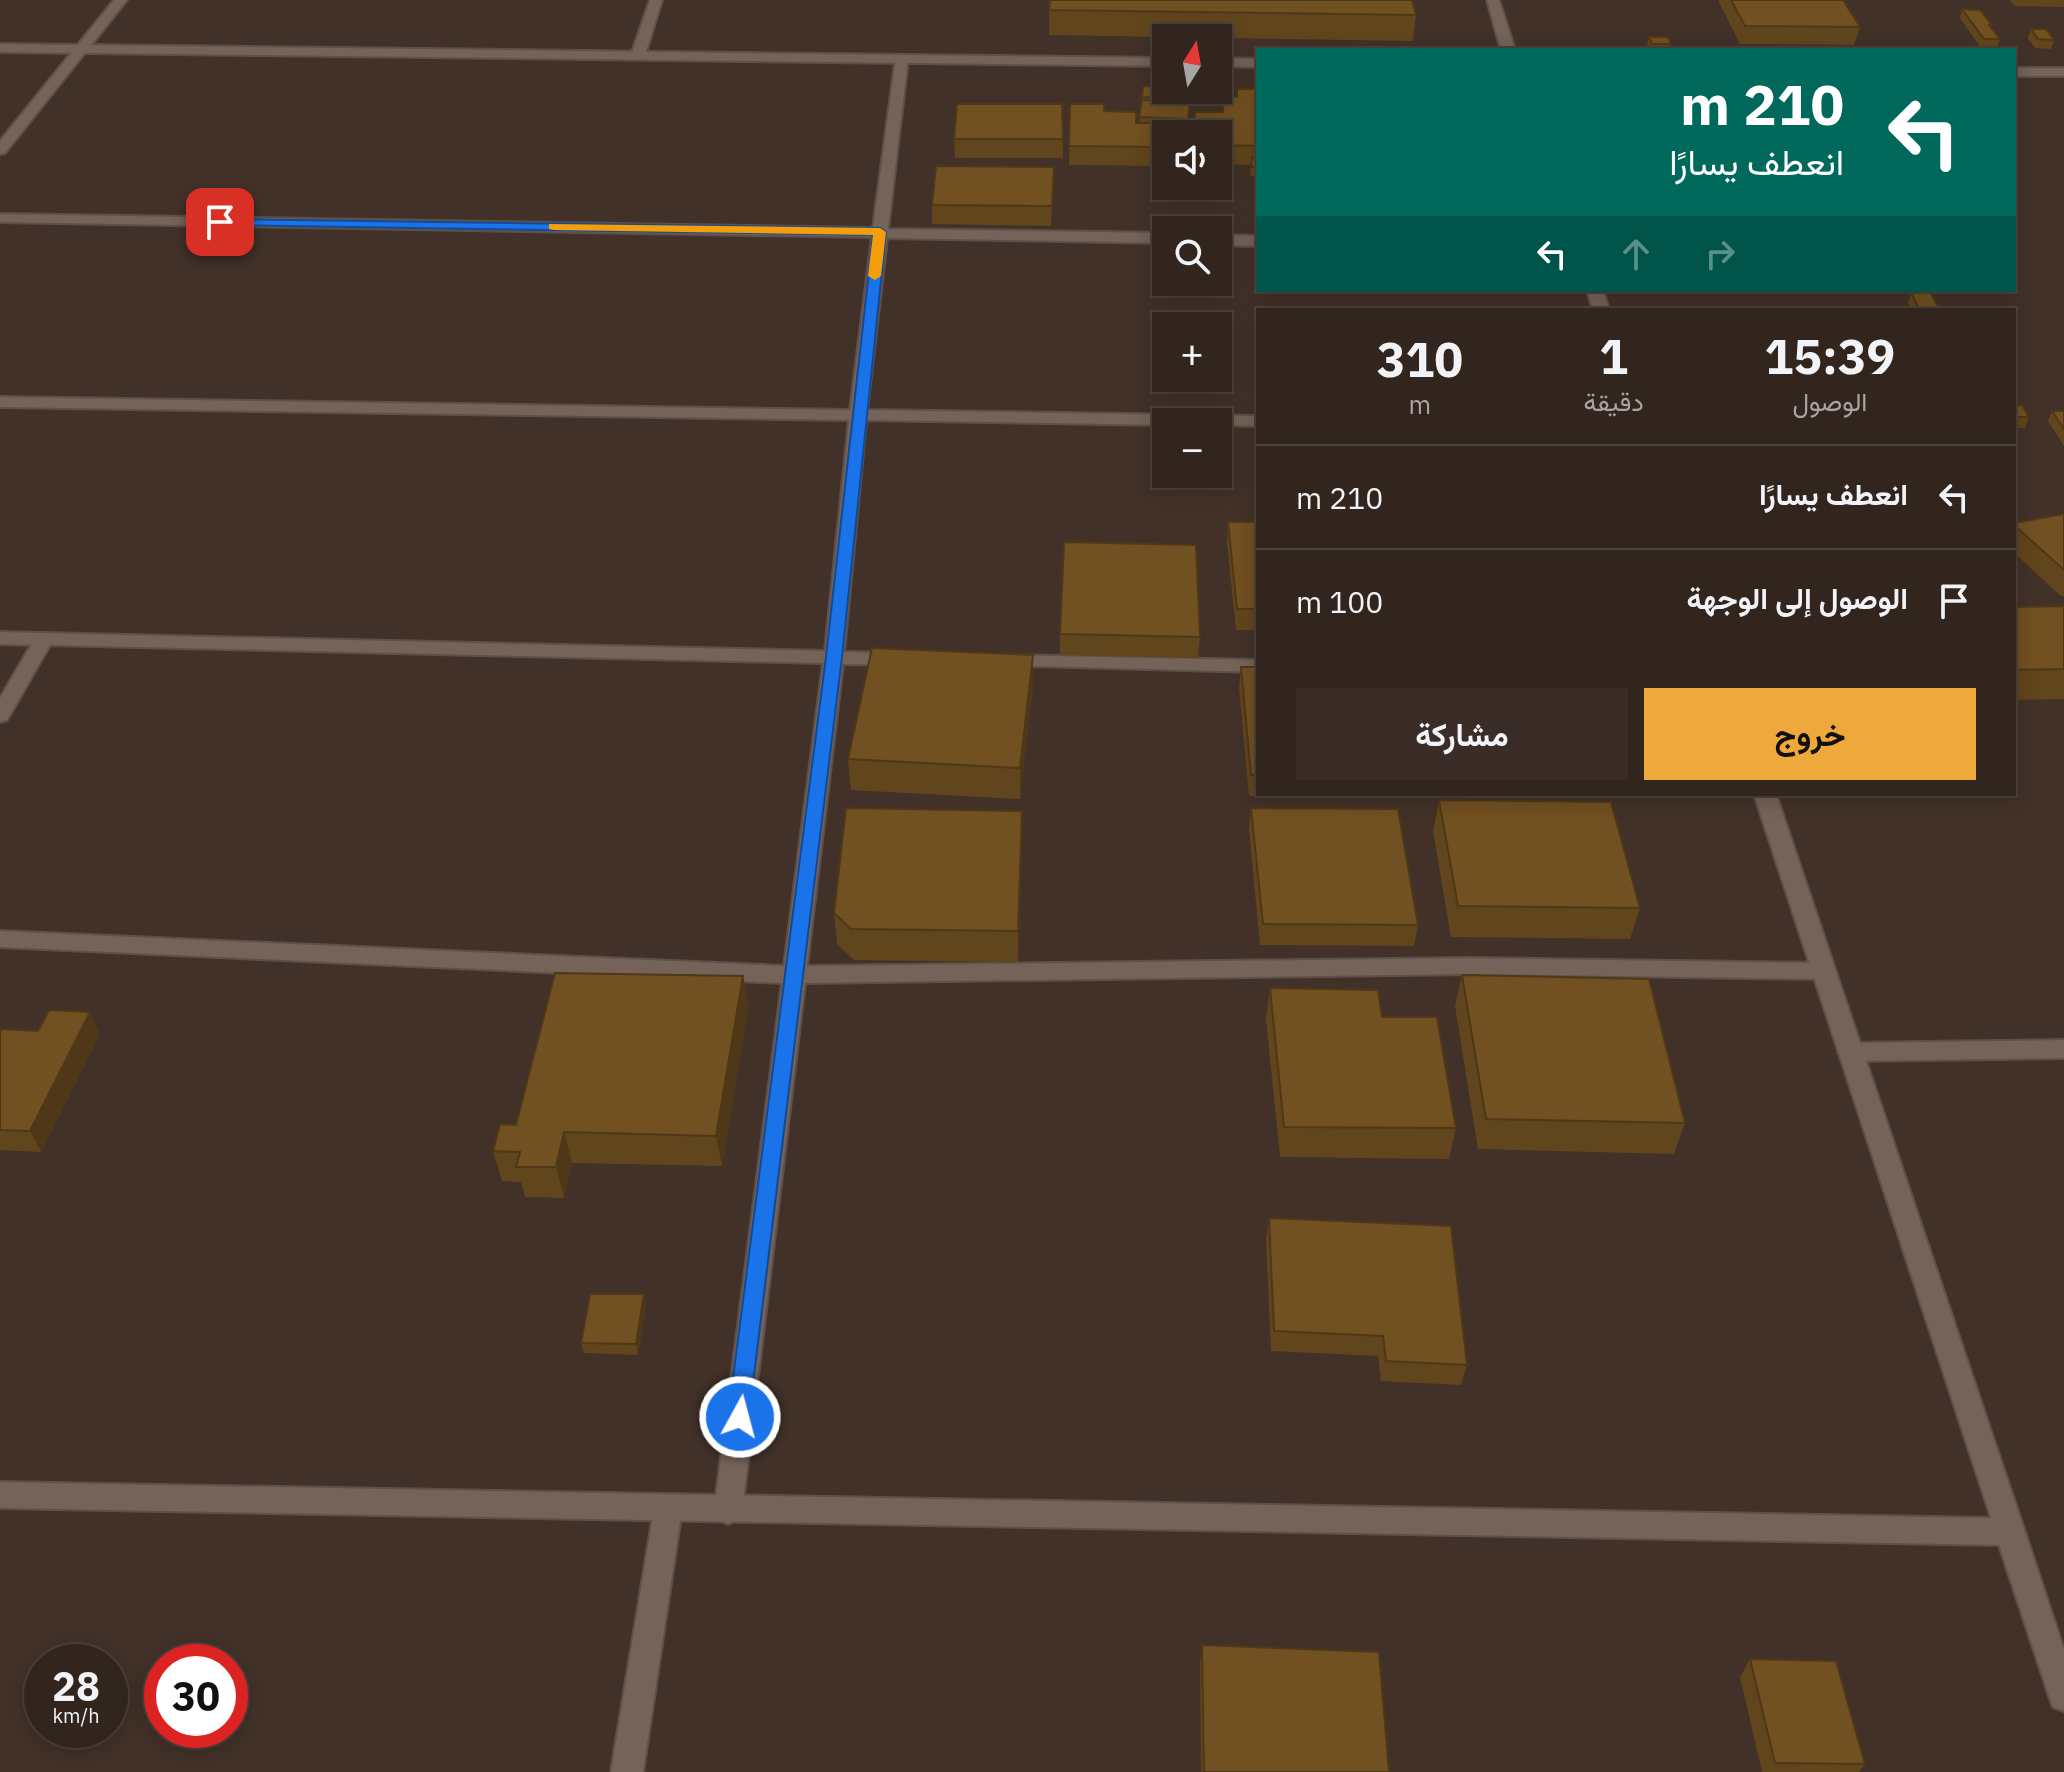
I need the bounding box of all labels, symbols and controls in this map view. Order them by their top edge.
north arrow [1152,24,1232,104]
map controls [1152,24,1232,488]
text: 210 m [1680,68,1844,140]
icon: left [1872,80,1976,184]
button: sound [1152,120,1232,200]
text: انعطف يسارًا [1669,138,1844,185]
pin [186,188,254,256]
icon: arrive [198,200,242,244]
button: search [1152,216,1232,296]
icon: left [1530,232,1574,276]
icon: ahead [1614,232,1658,276]
icon: right [1698,232,1742,276]
button: + [1152,312,1232,392]
text: 1 [1599,325,1628,387]
text: 15:39 [1764,325,1895,387]
text: 310 [1377,328,1463,390]
text: دقيقة [1584,384,1644,418]
text: الوصول [1792,384,1867,418]
text: m [1408,387,1431,421]
button: − [1152,408,1232,488]
text: انعطف يسارًا [1759,474,1908,513]
icon: left [1932,475,1976,519]
text: 210 m [1296,478,1383,517]
text: الوصول إلى الوجهة [1686,578,1908,617]
icon: arrive [1932,579,1976,623]
text: 100 m [1296,582,1383,621]
button: مشاركة [1296,688,1628,780]
button: خروج [1644,688,1976,780]
position arrow [698,1375,782,1459]
speed limit sign: 30 [144,1644,248,1748]
text: 28 [52,1660,100,1712]
text: km/h [52,1702,100,1729]

